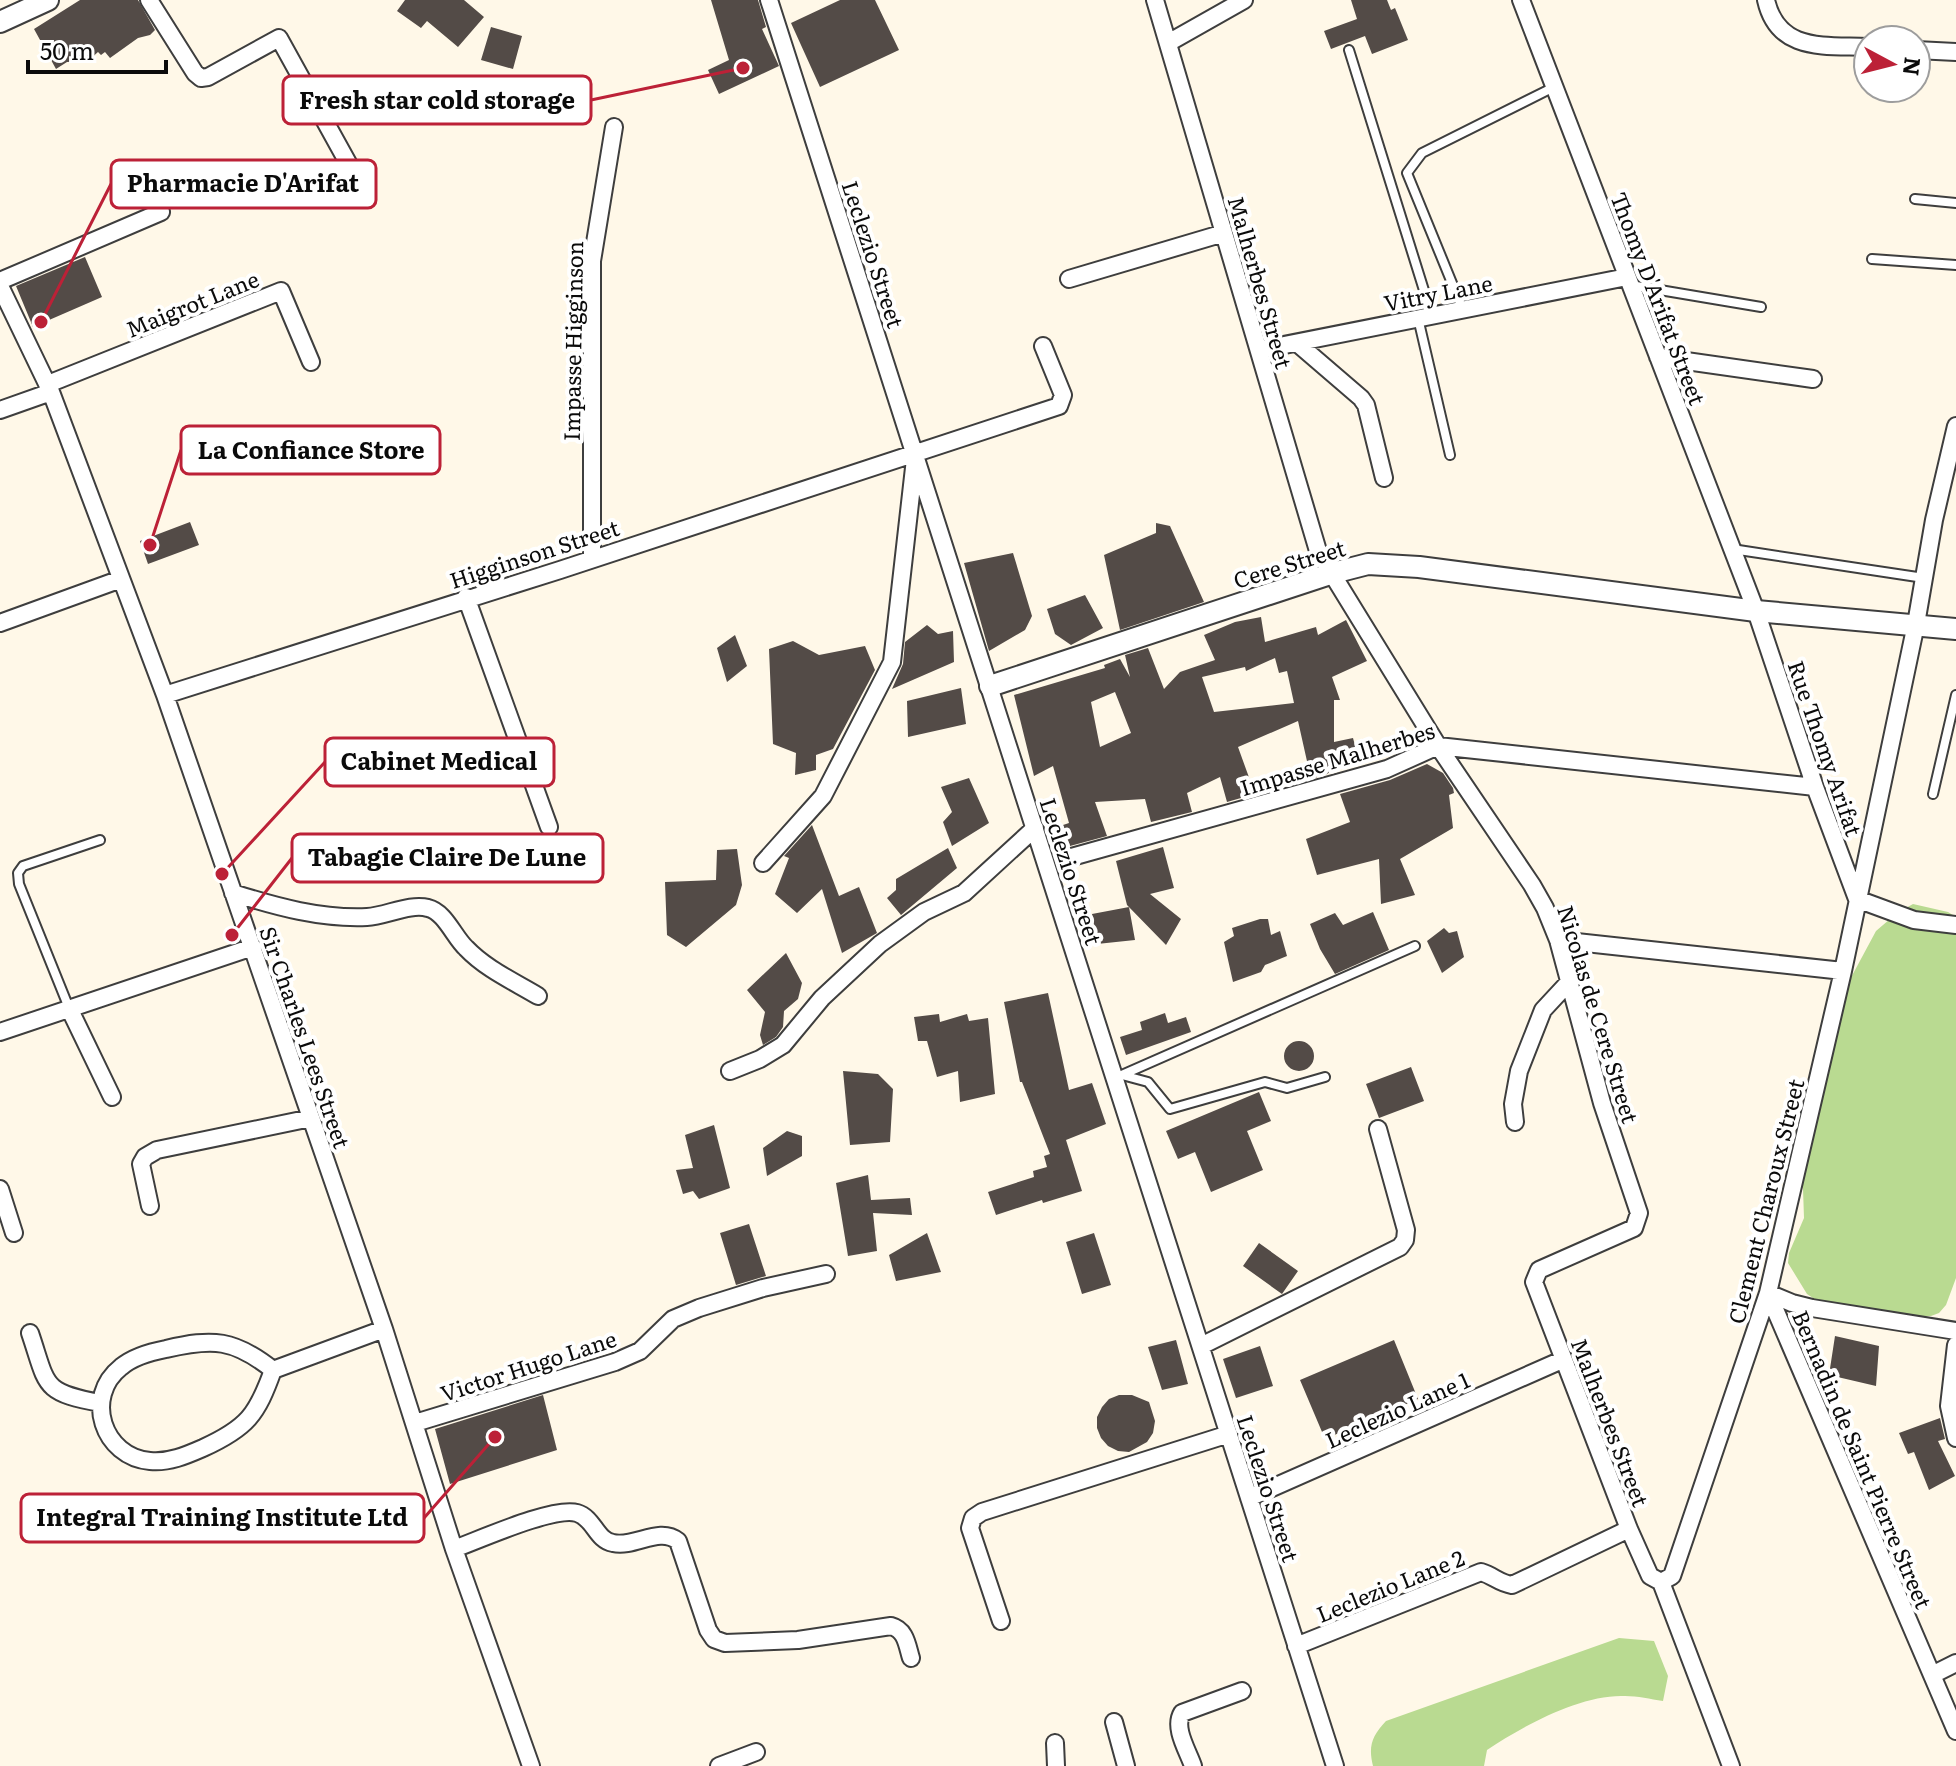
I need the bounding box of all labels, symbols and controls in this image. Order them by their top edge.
scale bar [28,24,166,74]
north arrow [1852,24,1932,104]
text: 50 m [40,32,94,67]
text: N [1896,55,1931,78]
callout: Fresh star cold storage [283,76,591,124]
text: Fresh star cold storage [299,81,575,116]
callout: Pharmacie D'Arifat [111,160,376,208]
text: Pharmacie D'Arifat [127,164,360,199]
street label: Leclezio Street [835,176,913,332]
street label: Thomy D'Arifat Street [1603,187,1715,409]
street label: Malherbes Street [1221,192,1301,372]
street label: Impasse Higginson [554,241,590,441]
street label: Maigrot Lane [121,261,263,345]
street label: Vitry Lane [1381,265,1495,319]
callout: La Confiance Store [181,426,440,474]
text: La Confiance Store [197,431,425,466]
street label: Higginson Street [445,510,623,596]
street label: Cere Street [1229,530,1349,596]
street label: Rue Thomy Arifat [1781,656,1871,840]
street label: Impasse Malherbes [1236,713,1438,803]
callout: Cabinet Medical [325,738,554,786]
text: Cabinet Medical [341,742,538,777]
street label: Leclezio Street [1033,793,1111,949]
callout: Tabagie Claire De Lune [292,834,603,882]
text: Tabagie Claire De Lune [308,838,586,873]
street label: Nicolas de Cere Street [1550,901,1648,1127]
street label: Sir Charles Lees Street [252,921,360,1153]
street label: Clement Charoux Street [1719,1075,1811,1327]
street label: Bernadin de Saint Pierre Street [1785,1305,1941,1614]
street label: Victor Hugo Lane [436,1321,620,1409]
street label: Malherbes Street [1564,1333,1658,1511]
street label: Leclezio Lane 1 [1320,1362,1474,1456]
street label: Leclezio Street [1230,1410,1308,1566]
callout: Integral Training Institute Ltd [21,1494,424,1542]
text: Integral Training Institute Ltd [36,1498,408,1533]
street label: Leclezio Lane 2 [1311,1540,1469,1630]

